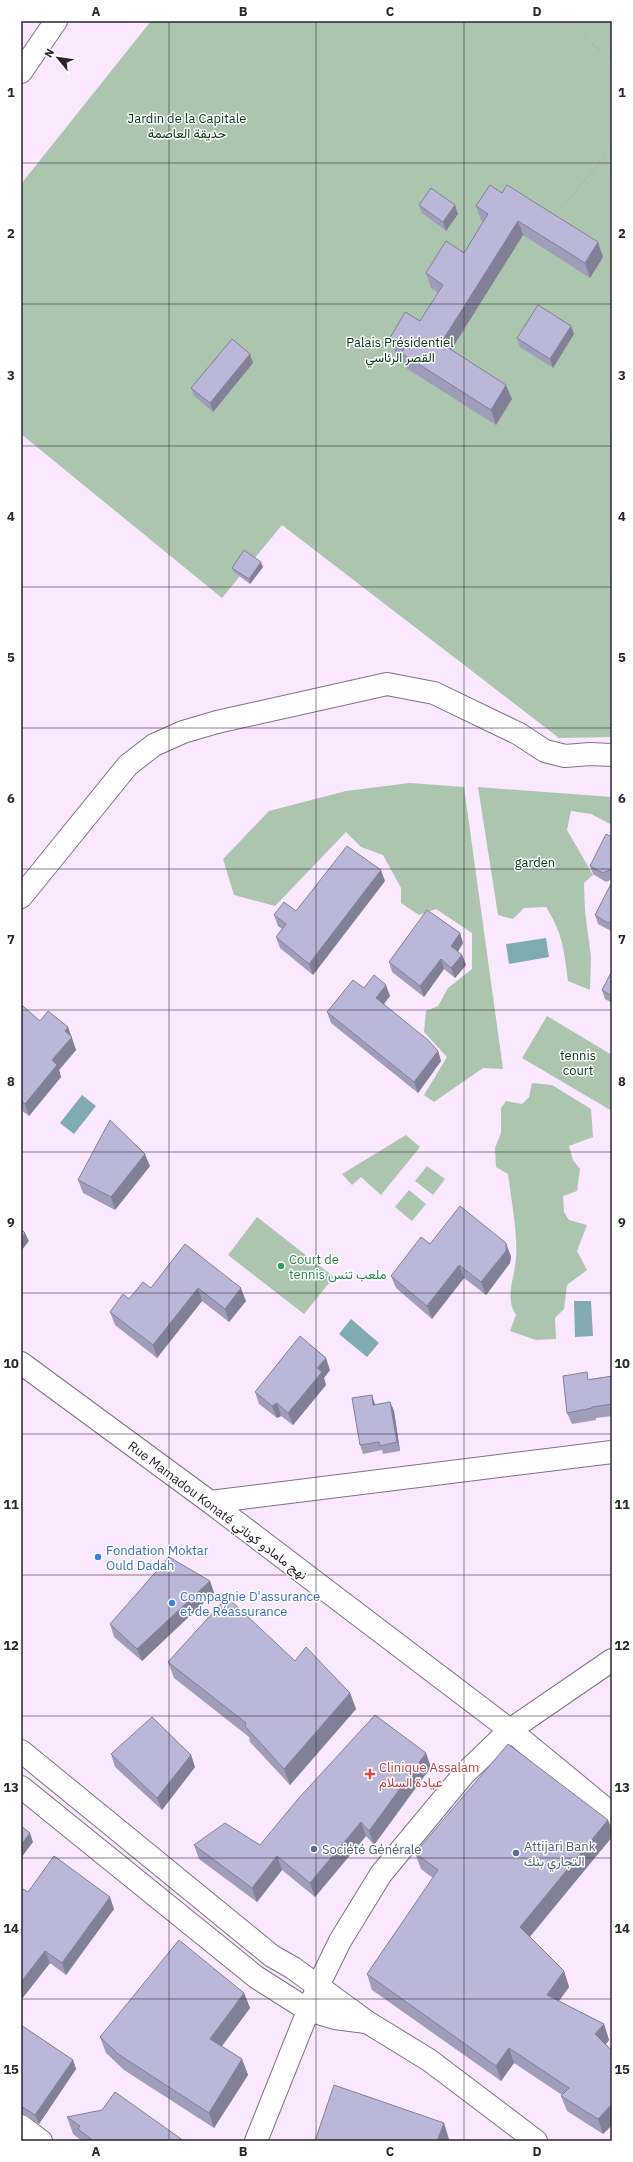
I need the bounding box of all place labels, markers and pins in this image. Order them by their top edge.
place label: Court de tennis ملعب تنس [289,1251,387,1283]
marker: Court de tennis ملعب تنس [276,1261,286,1271]
place label: Fondation Moktar Ould Dadah [106,1542,209,1574]
marker: Fondation Moktar Ould Dadah [93,1552,103,1562]
place label: Compagnie D'assurance et de Réassurance [180,1588,320,1620]
marker: Compagnie D'assurance et de Réassurance [167,1598,177,1608]
place label: Clinique Assalam عيادة السلام [379,1759,479,1791]
marker: Clinique Assalam عيادة السلام [364,1768,376,1780]
place label: Attijari Bank التجاري بنك [524,1838,596,1872]
place label: Société Générale [322,1841,422,1858]
marker: Société Générale [309,1844,319,1854]
marker: Attijari Bank التجاري بنك [511,1848,521,1858]

